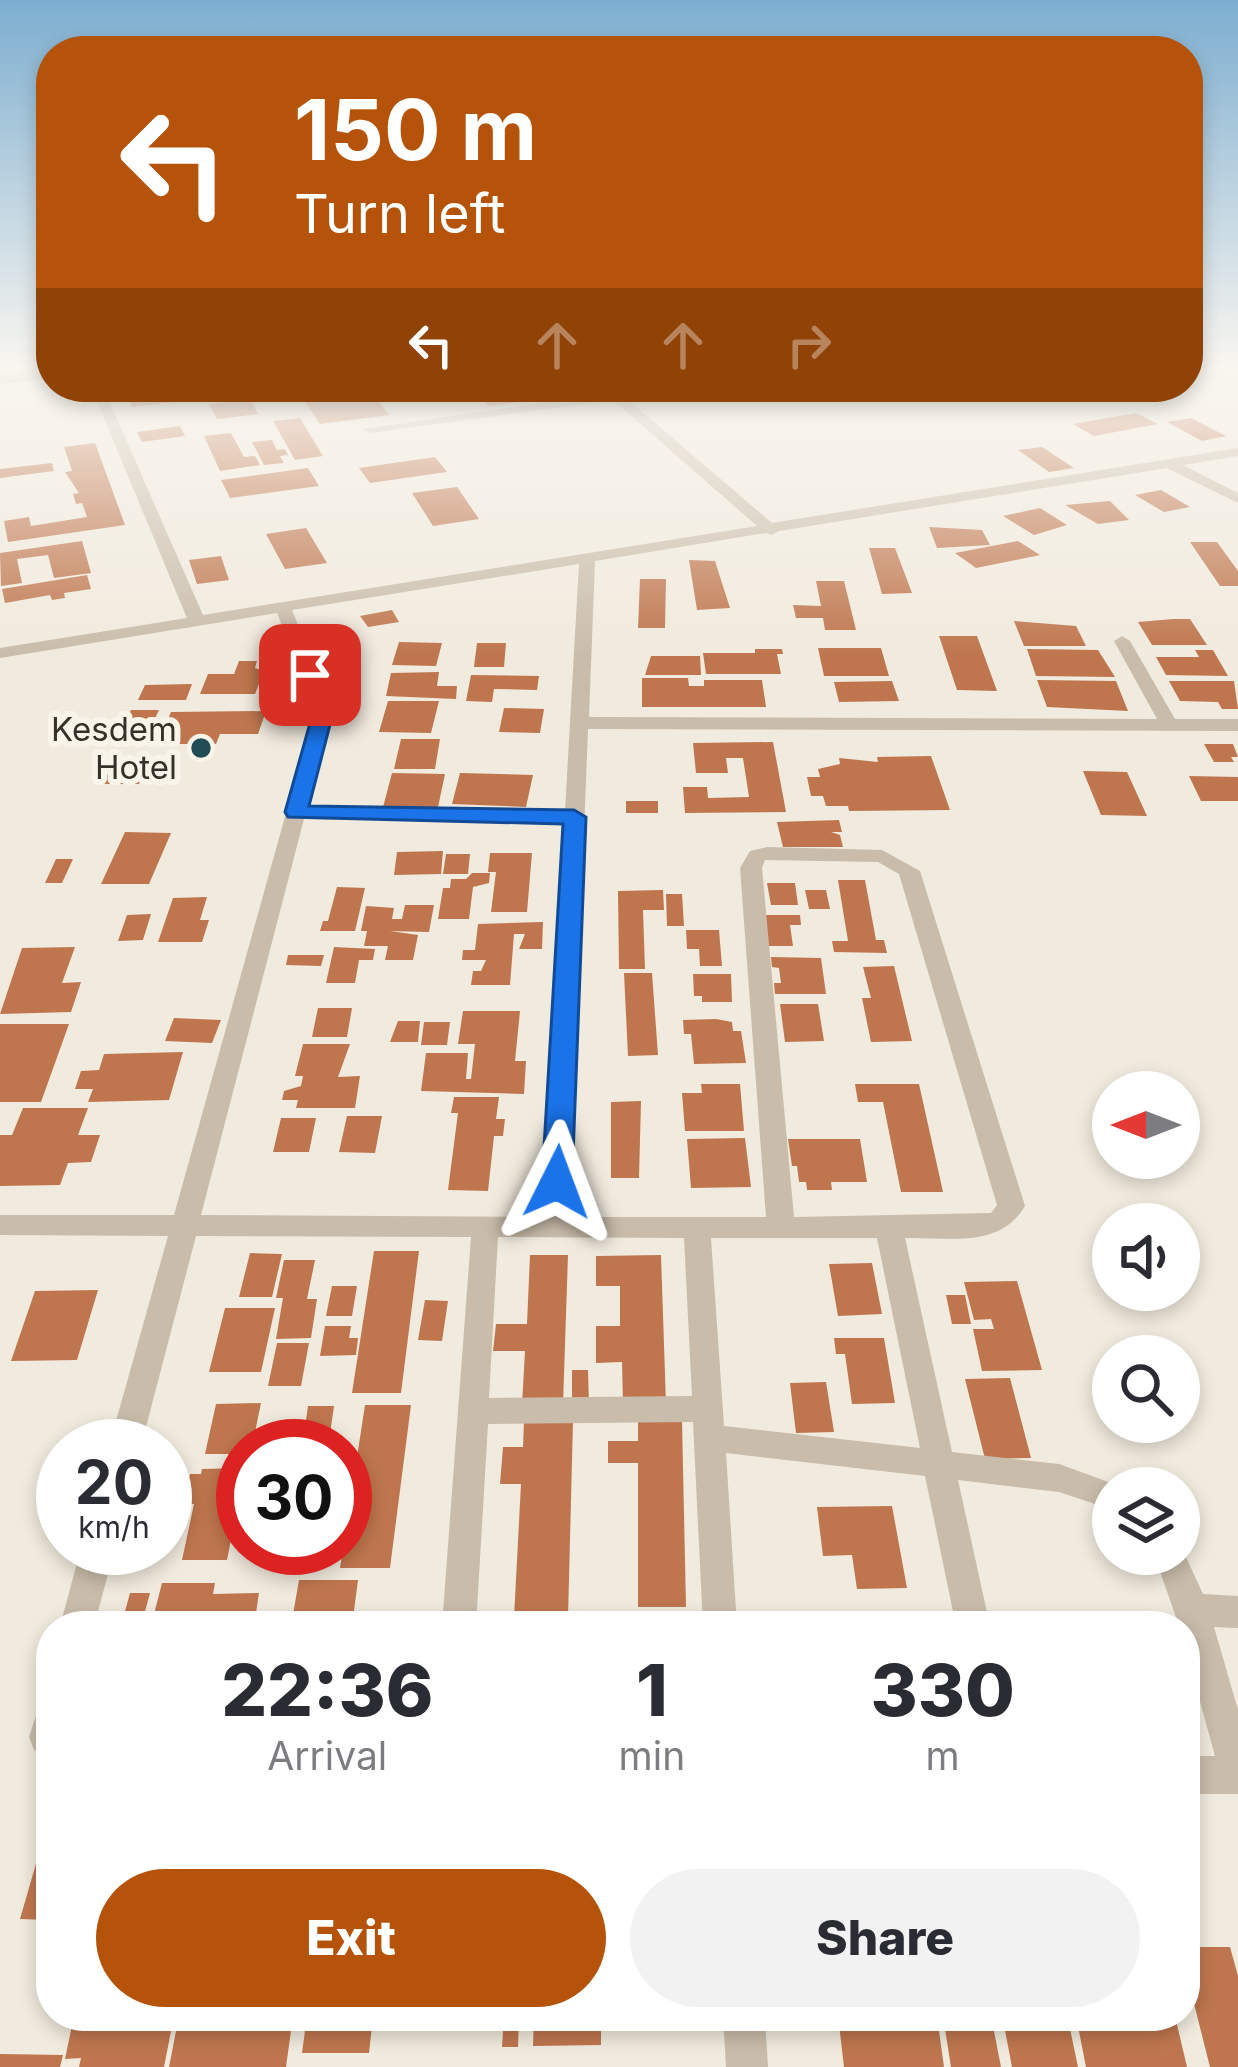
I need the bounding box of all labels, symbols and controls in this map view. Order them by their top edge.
text: 150 m [294,79,537,180]
icon: left [96,84,252,240]
text: Turn left [294,181,505,246]
icon: left [398,312,464,378]
icon: ahead [524,312,590,378]
icon: ahead [650,312,716,378]
icon: right [776,312,842,378]
pin [259,624,361,726]
icon: arrive [277,642,343,708]
place label: Kesdem Hotel [51,709,177,787]
marker: Kesdem Hotel [188,735,214,761]
north arrow [1092,1071,1200,1179]
map controls [1092,1071,1200,1575]
position arrow [494,1119,620,1245]
button: sound [1092,1203,1200,1311]
button: search [1092,1335,1200,1443]
speed limit sign: 30 [216,1419,372,1575]
text: 20 [75,1446,153,1518]
button: layers [1092,1467,1200,1575]
text: km/h [78,1509,150,1545]
text: 22:36 [221,1646,433,1733]
text: 1 [636,1646,668,1733]
text: 330 [870,1646,1015,1733]
text: Arrival [267,1732,387,1779]
text: min [619,1732,685,1779]
text: m [926,1732,960,1779]
button: Exit [96,1869,606,2007]
button: Share [630,1869,1140,2007]

